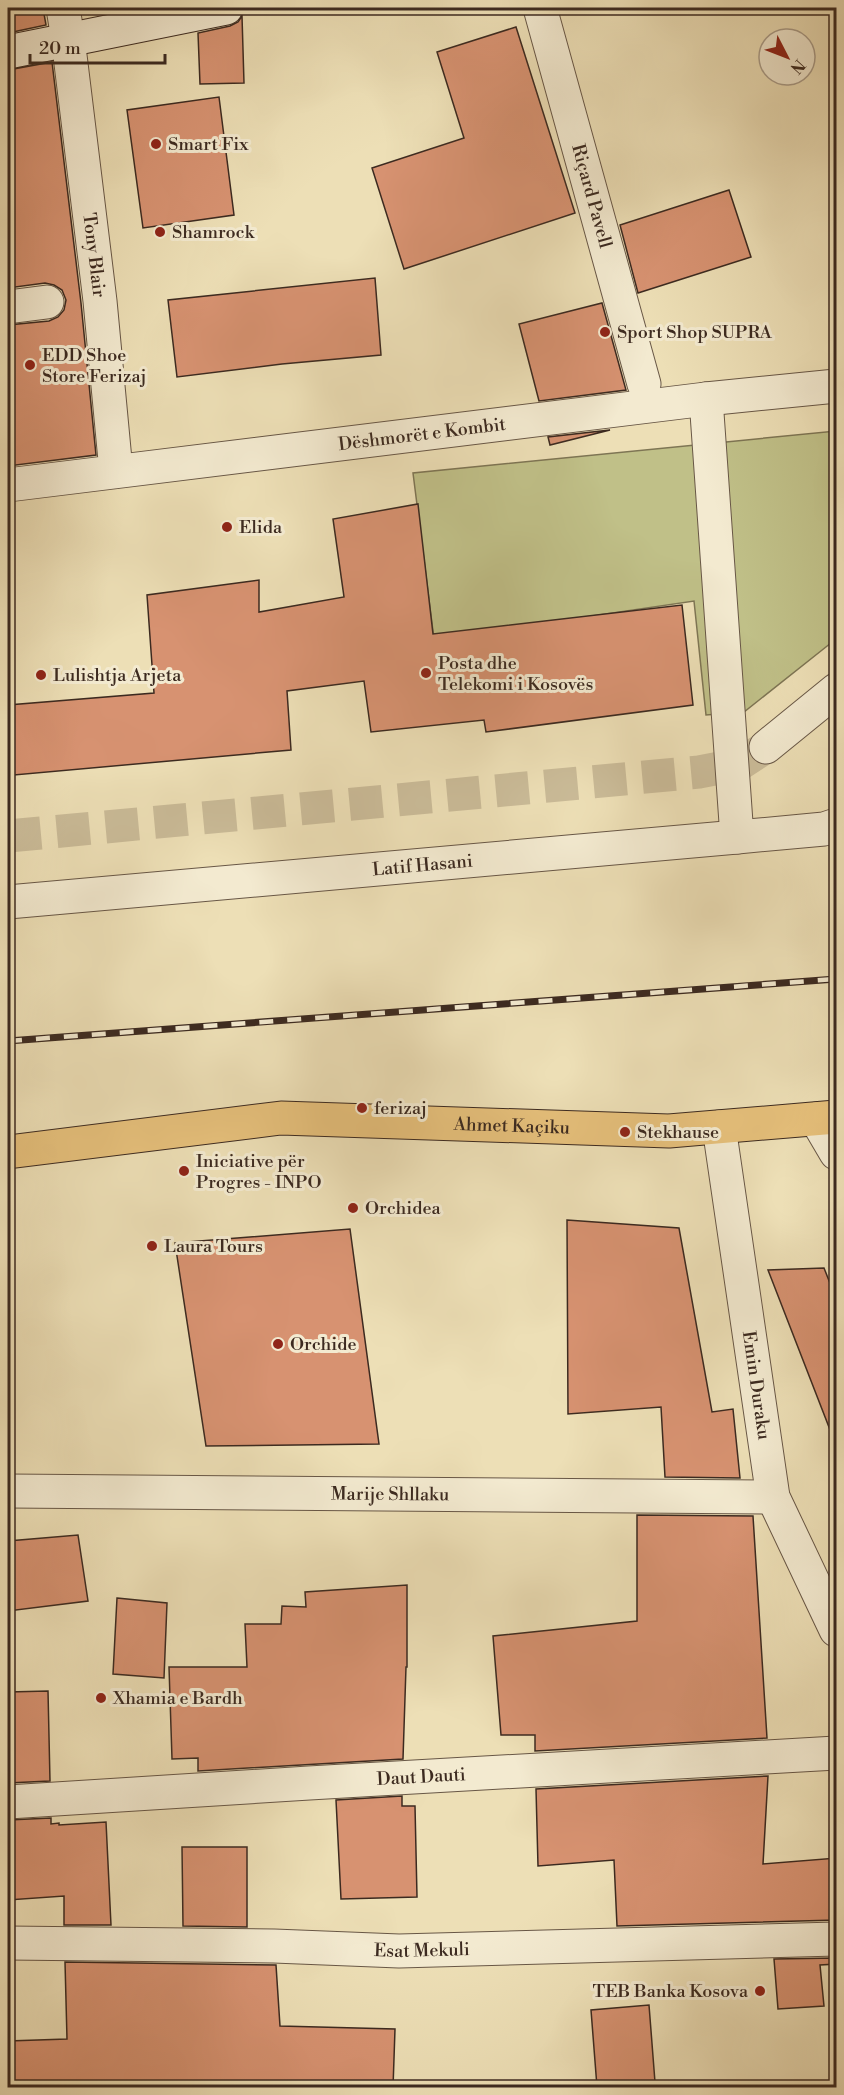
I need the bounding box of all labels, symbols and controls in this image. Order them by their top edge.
scale bar [30,27,165,65]
north arrow [757,27,817,87]
text: 20 m [39,37,81,60]
text: N [786,55,809,78]
place label: Smart Fix [168,133,249,156]
marker: Smart Fix [149,137,163,151]
street label: Riçard Pavell [566,141,617,251]
street label: Tony Blair [77,211,110,299]
place label: Shamrock [172,221,256,244]
marker: Shamrock [153,225,167,239]
place label: Sport Shop SUPRA [617,321,773,344]
marker: Sport Shop SUPRA [598,325,612,339]
place label: EDD Shoe Store Ferizaj [42,344,146,388]
marker: EDD Shoe Store Ferizaj [23,358,37,372]
street label: Dëshmorët e Kombit [337,413,508,456]
place label: Elida [239,516,283,539]
marker: Elida [220,520,234,534]
place label: Posta dhe Telekomi i Kosovës [438,652,593,696]
place label: Lulishtja Arjeta [53,664,182,687]
marker: Posta dhe Telekomi i Kosovës [419,666,433,680]
marker: Lulishtja Arjeta [34,668,48,682]
street label: Latif Hasani [371,850,474,881]
place label: ferizaj [374,1097,427,1120]
marker: ferizaj [355,1101,369,1115]
street label: Ahmet Kaçiku [452,1113,571,1140]
place label: Stekhause [637,1121,719,1144]
marker: Stekhause [618,1125,632,1139]
place label: Iniciative për Progres - INPO [196,1150,321,1194]
marker: Iniciative për Progres - INPO [177,1164,191,1178]
place label: Orchidea [365,1197,442,1220]
marker: Orchidea [346,1201,360,1215]
place label: Laura Tours [164,1235,263,1258]
marker: Laura Tours [145,1239,159,1253]
street label: Emin Duraku [737,1329,776,1442]
place label: Orchide [290,1333,357,1356]
marker: Orchide [271,1337,285,1351]
street label: Marije Shllaku [331,1483,450,1506]
place label: Xhamia e Bardh [112,1687,243,1710]
marker: Xhamia e Bardh [94,1691,108,1705]
street label: Daut Dauti [376,1763,466,1791]
street label: Esat Mekuli [373,1938,470,1963]
place label: TEB Banka Kosova [592,1980,749,2003]
marker: TEB Banka Kosova [753,1984,767,1998]

